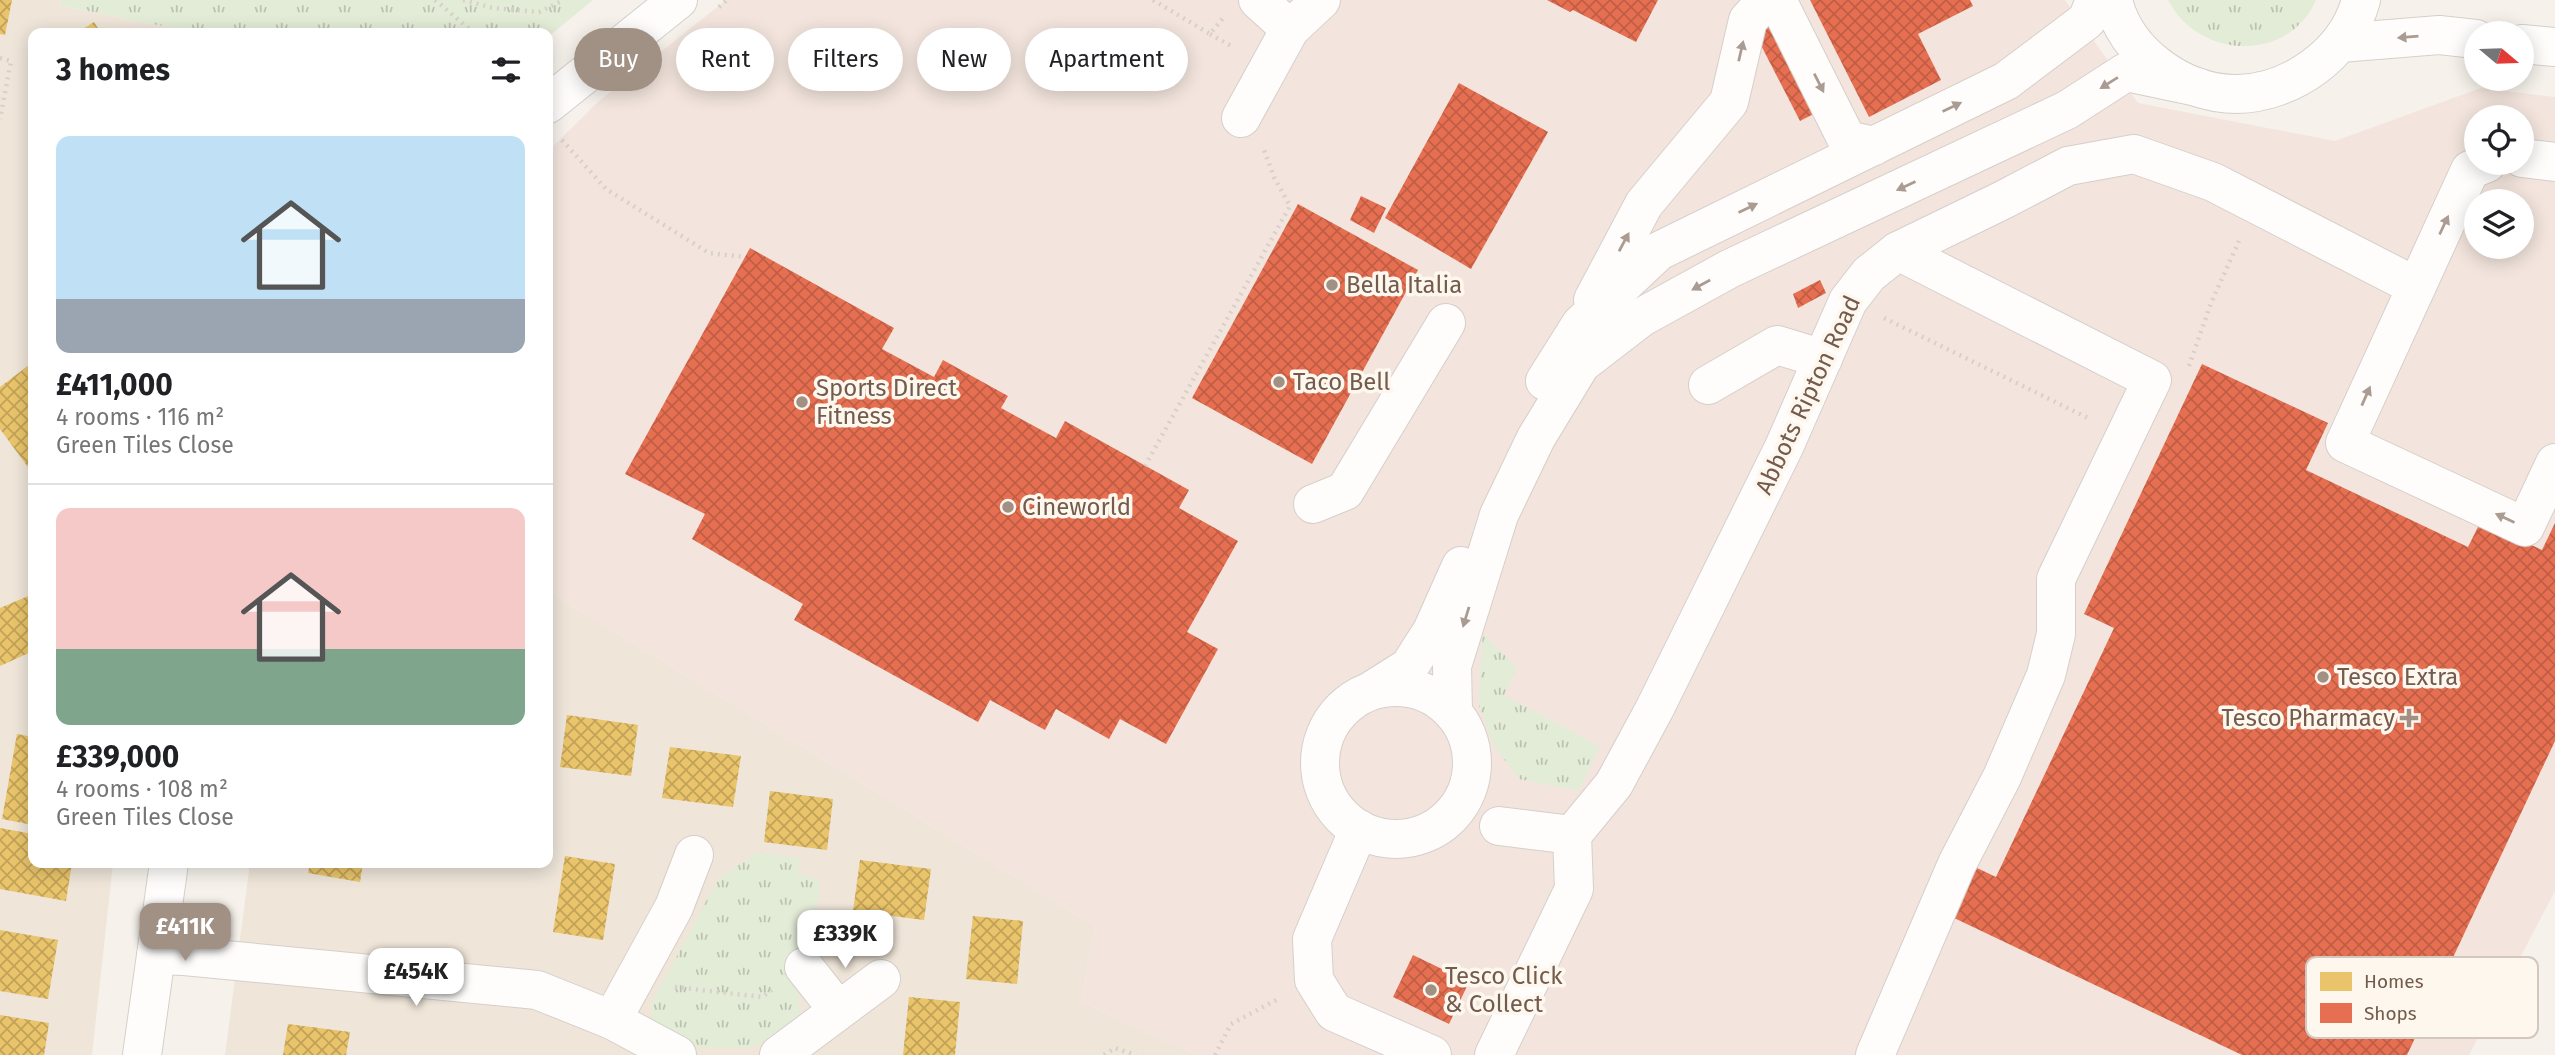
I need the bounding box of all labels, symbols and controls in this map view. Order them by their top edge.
north arrow [2464,21,2534,91]
map controls [2464,21,2534,259]
chip: Buy [574,28,662,91]
chip: Rent [676,28,774,91]
chip: Filters [788,28,903,91]
chip: New [917,28,1011,91]
chip: Apartment [1025,28,1188,91]
one-way arrow [2397,32,2419,43]
one-way arrow [1735,40,1746,62]
icon: filters [487,51,525,89]
text: 3 homes [56,52,170,88]
one-way arrow [1813,73,1824,93]
one-way arrow [2099,77,2118,90]
one-way arrow [1942,102,1962,113]
button: locate [2464,105,2534,175]
one-way arrow [1896,180,1916,191]
icon: home [228,182,354,308]
button: layers [2464,189,2534,259]
one-way arrow [1738,202,1758,213]
one-way arrow [2438,215,2450,235]
one-way arrow [1618,232,1630,251]
place label: Bella Italia [1346,271,1462,299]
marker: Bella Italia [1324,277,1340,293]
one-way arrow [1691,279,1711,290]
street label: Abbots Ripton Road [1750,291,1866,499]
text: £411,000 [56,367,173,403]
place label: Taco Bell [1293,368,1390,396]
place label: Sports Direct Fitness [816,374,957,430]
marker: Taco Bell [1271,374,1287,390]
one-way arrow [2360,386,2372,406]
marker: Sports Direct Fitness [794,394,810,410]
text: 4 rooms · 116 m² [56,403,224,431]
text: Green Tiles Close [56,431,234,459]
place label: Cineworld [1022,493,1131,521]
marker: Cineworld [1000,499,1016,515]
one-way arrow [2495,512,2515,524]
icon: home [228,554,354,680]
one-way arrow [1461,607,1471,628]
place label: Tesco Extra [2337,663,2458,691]
marker: Tesco Extra [2315,669,2331,685]
place label: Tesco Pharmacy [2222,704,2395,732]
marker: Tesco Pharmacy [2401,710,2417,726]
text: £339,000 [56,739,179,775]
text: 4 rooms · 108 m² [56,775,228,803]
text: Green Tiles Close [56,803,234,831]
pin: £411K [136,904,234,963]
pin: £339K [796,911,894,970]
text: £411K [156,912,214,940]
text: £339K [813,919,877,947]
pin: £454K [367,948,465,1008]
text: £454K [384,957,448,985]
legend [2306,957,2538,1038]
place label: Tesco Click & Collect [1445,962,1563,1018]
text: Homes [2364,970,2424,993]
marker: Tesco Click & Collect [1423,982,1439,998]
text: Shops [2364,1002,2417,1025]

